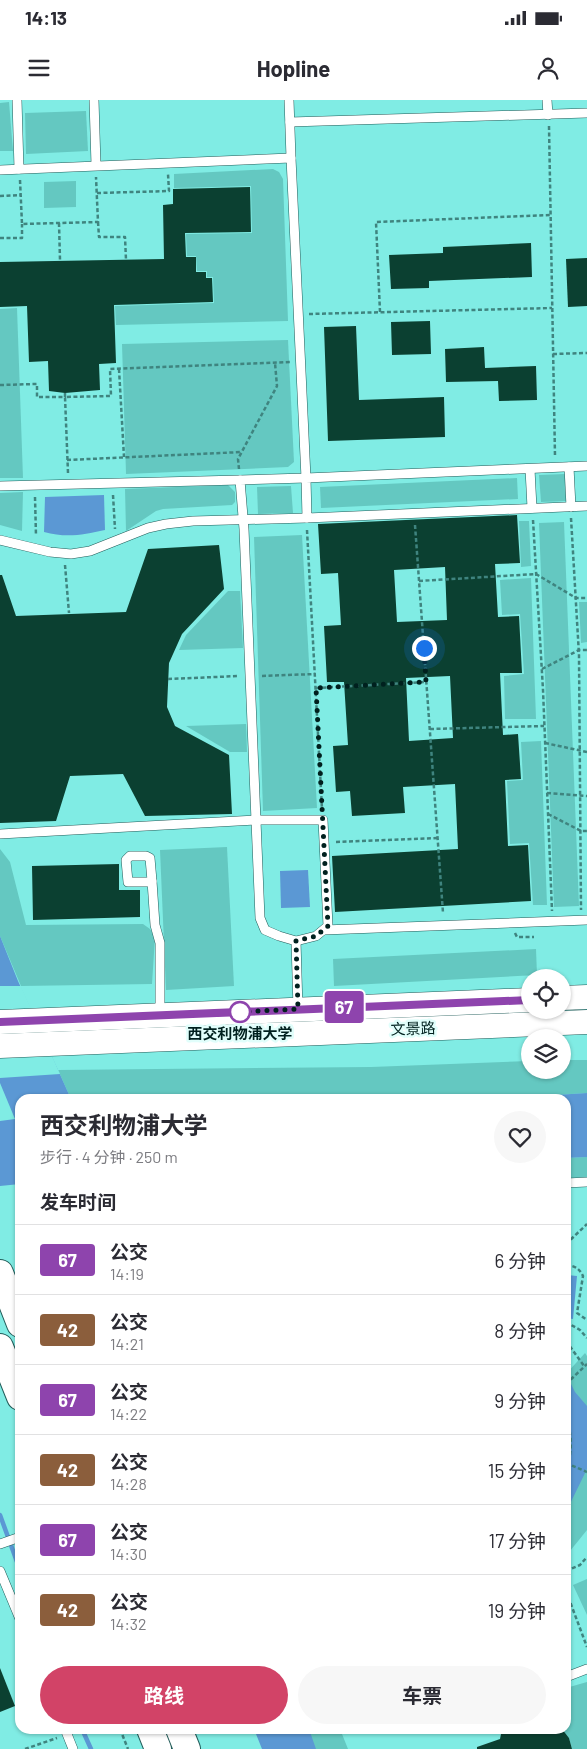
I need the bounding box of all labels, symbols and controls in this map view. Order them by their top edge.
text: 14:13 [25,6,67,29]
icon: menu [25,54,53,82]
icon: person [534,54,562,82]
text: Hopline [257,55,330,81]
your location [412,636,437,661]
map controls [521,969,571,1079]
button: locate [521,969,571,1019]
line badge: 67 [322,991,366,1023]
text: 67 [335,996,353,1018]
marker: 西交利物浦大学 [229,1001,251,1023]
street label: 文景路 [390,1018,436,1038]
place label: 西交利物浦大学 [187,1024,293,1042]
button: layers [521,1029,571,1079]
text: 西交利物浦大学 [40,1110,208,1139]
button: heart [494,1111,546,1163]
text: 步行 · 4 分钟 · 250 m [40,1147,178,1166]
text: 发车时间 [40,1190,116,1213]
text: 公交 [110,1240,148,1263]
text: 67 [58,1249,77,1271]
text: 6 分钟 [494,1249,546,1272]
text: 14:19 [110,1264,144,1283]
text: 公交 [110,1310,148,1333]
text: 42 [57,1319,78,1341]
text: 8 分钟 [494,1319,546,1342]
text: 14:21 [110,1334,144,1353]
text: 公交 [110,1380,148,1403]
text: 67 [58,1389,77,1411]
text: 9 分钟 [494,1389,546,1412]
text: 14:22 [110,1404,147,1423]
text: 公交 [110,1450,148,1473]
text: 42 [57,1459,78,1481]
text: 15 分钟 [488,1459,546,1482]
text: 14:28 [110,1474,147,1493]
text: 公交 [110,1520,148,1543]
text: 67 [58,1529,77,1551]
text: 17 分钟 [489,1529,546,1552]
text: 14:30 [110,1544,147,1563]
text: 公交 [110,1590,148,1613]
text: 42 [57,1599,78,1621]
text: 19 分钟 [488,1599,546,1622]
text: 14:32 [110,1614,147,1633]
button: 路线 [40,1666,288,1724]
button: 车票 [298,1666,546,1724]

